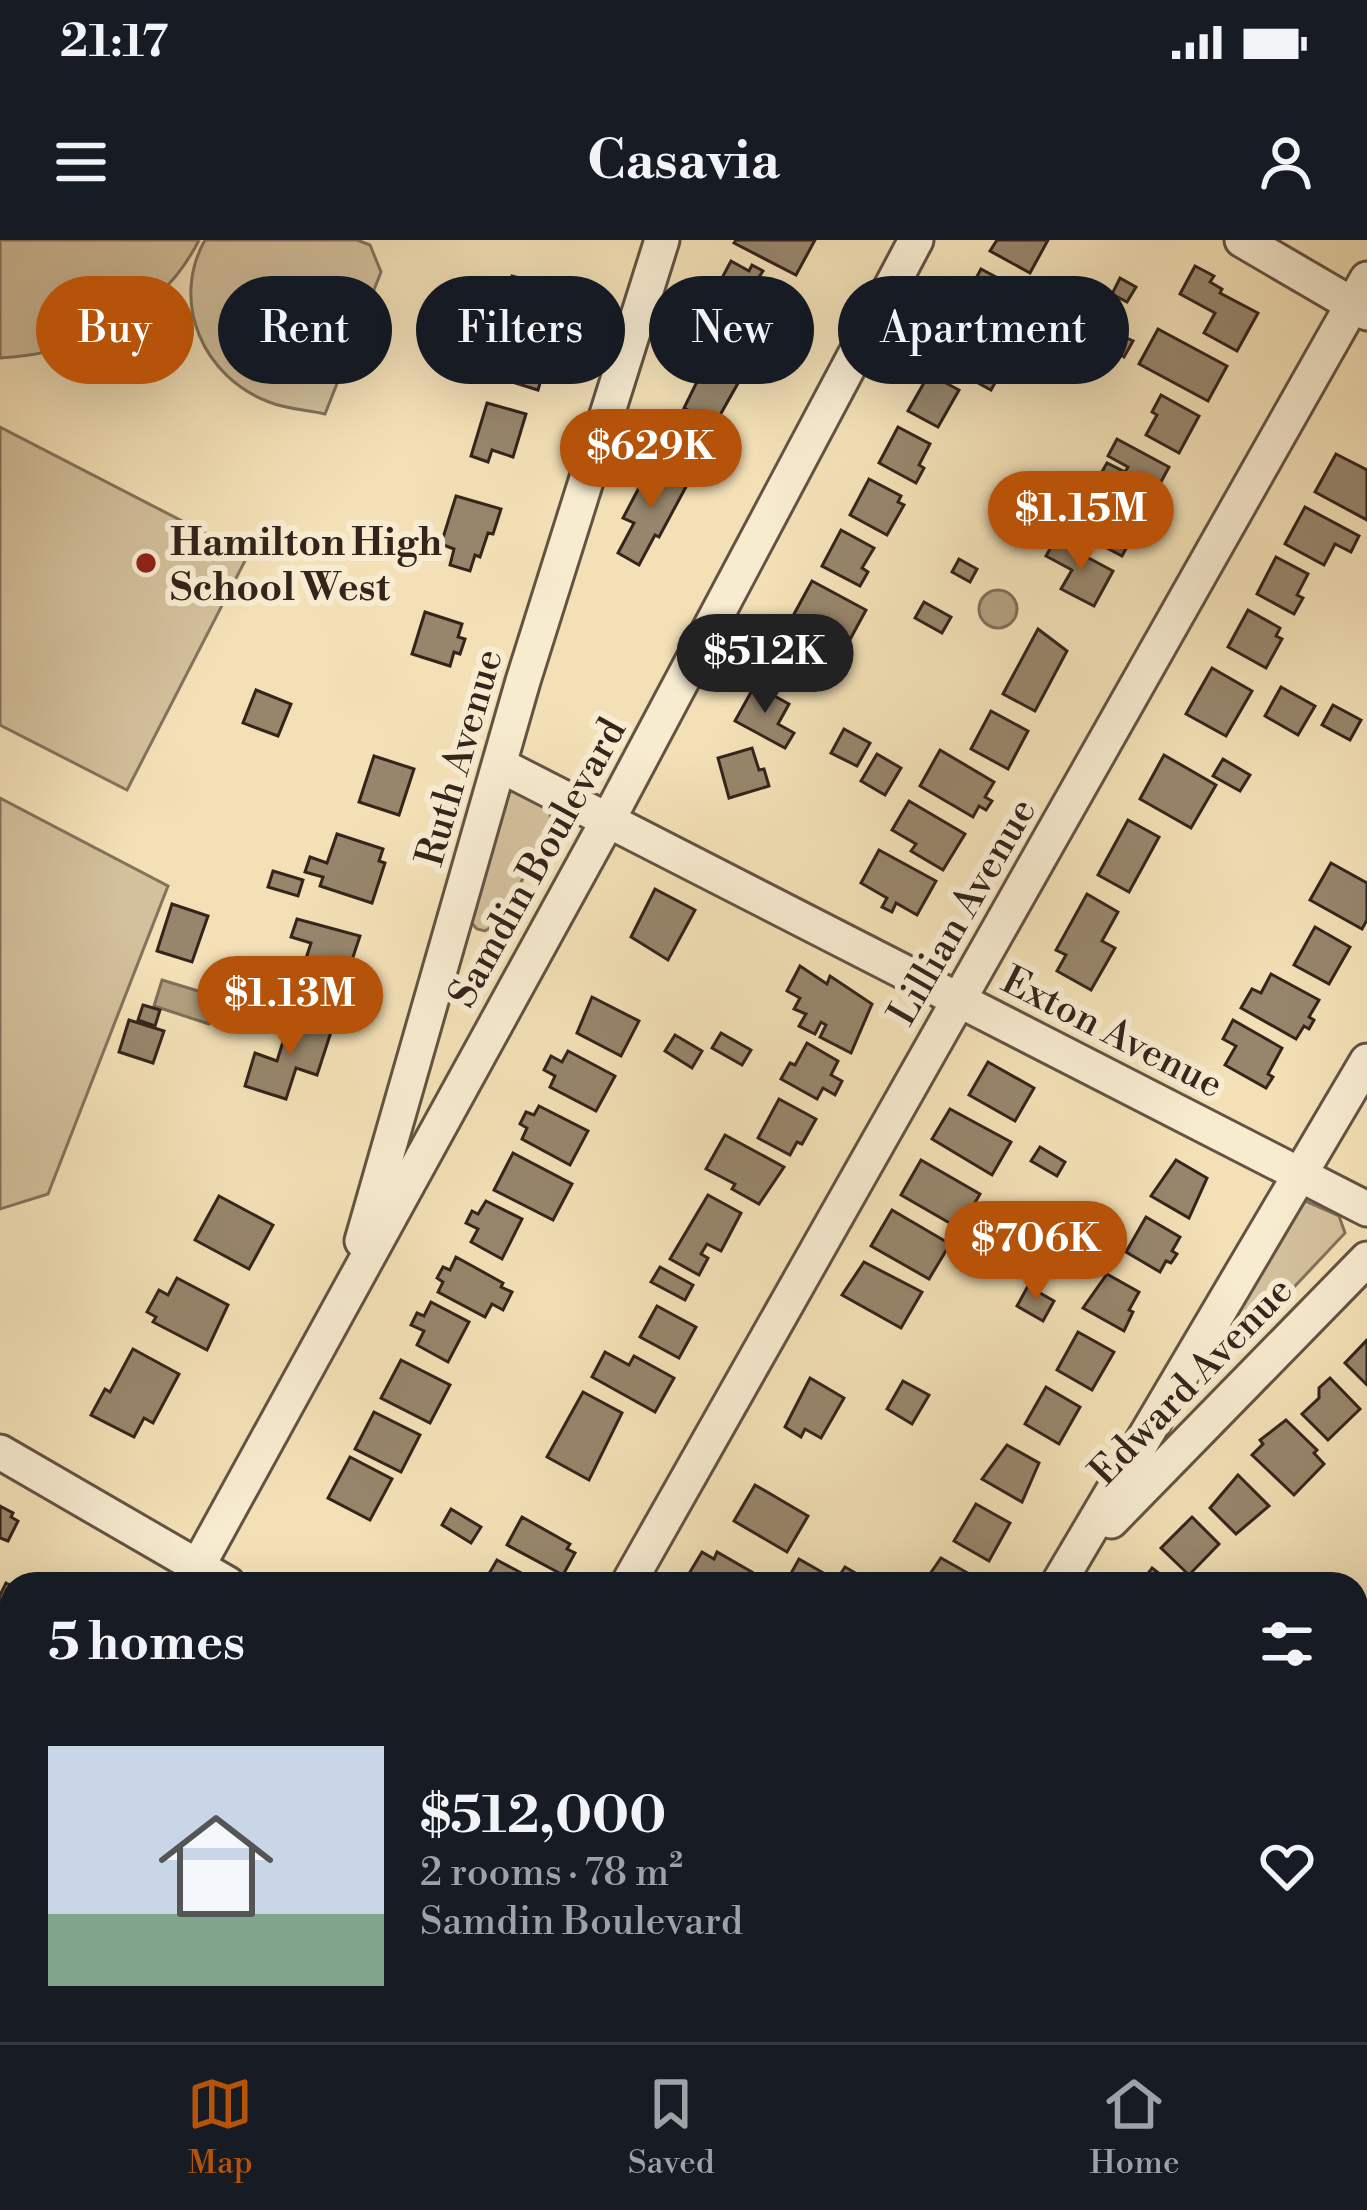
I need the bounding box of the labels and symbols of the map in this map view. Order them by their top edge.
pin: $629K [567,409,735,511]
pin: $1.15M [983,471,1179,573]
place label: Hamilton High School West [170,519,442,613]
marker: Hamilton High School West [133,550,159,576]
pin: $512K [681,614,849,716]
street label: Ruth Avenue [406,644,515,872]
street label: Samdin Boulevard [438,710,638,1016]
street label: Lillian Avenue [878,790,1048,1035]
pin: $1.13M [192,956,388,1058]
street label: Exton Avenue [993,957,1231,1110]
pin: $706K [952,1201,1120,1303]
street label: Edward Avenue [1080,1267,1304,1496]

